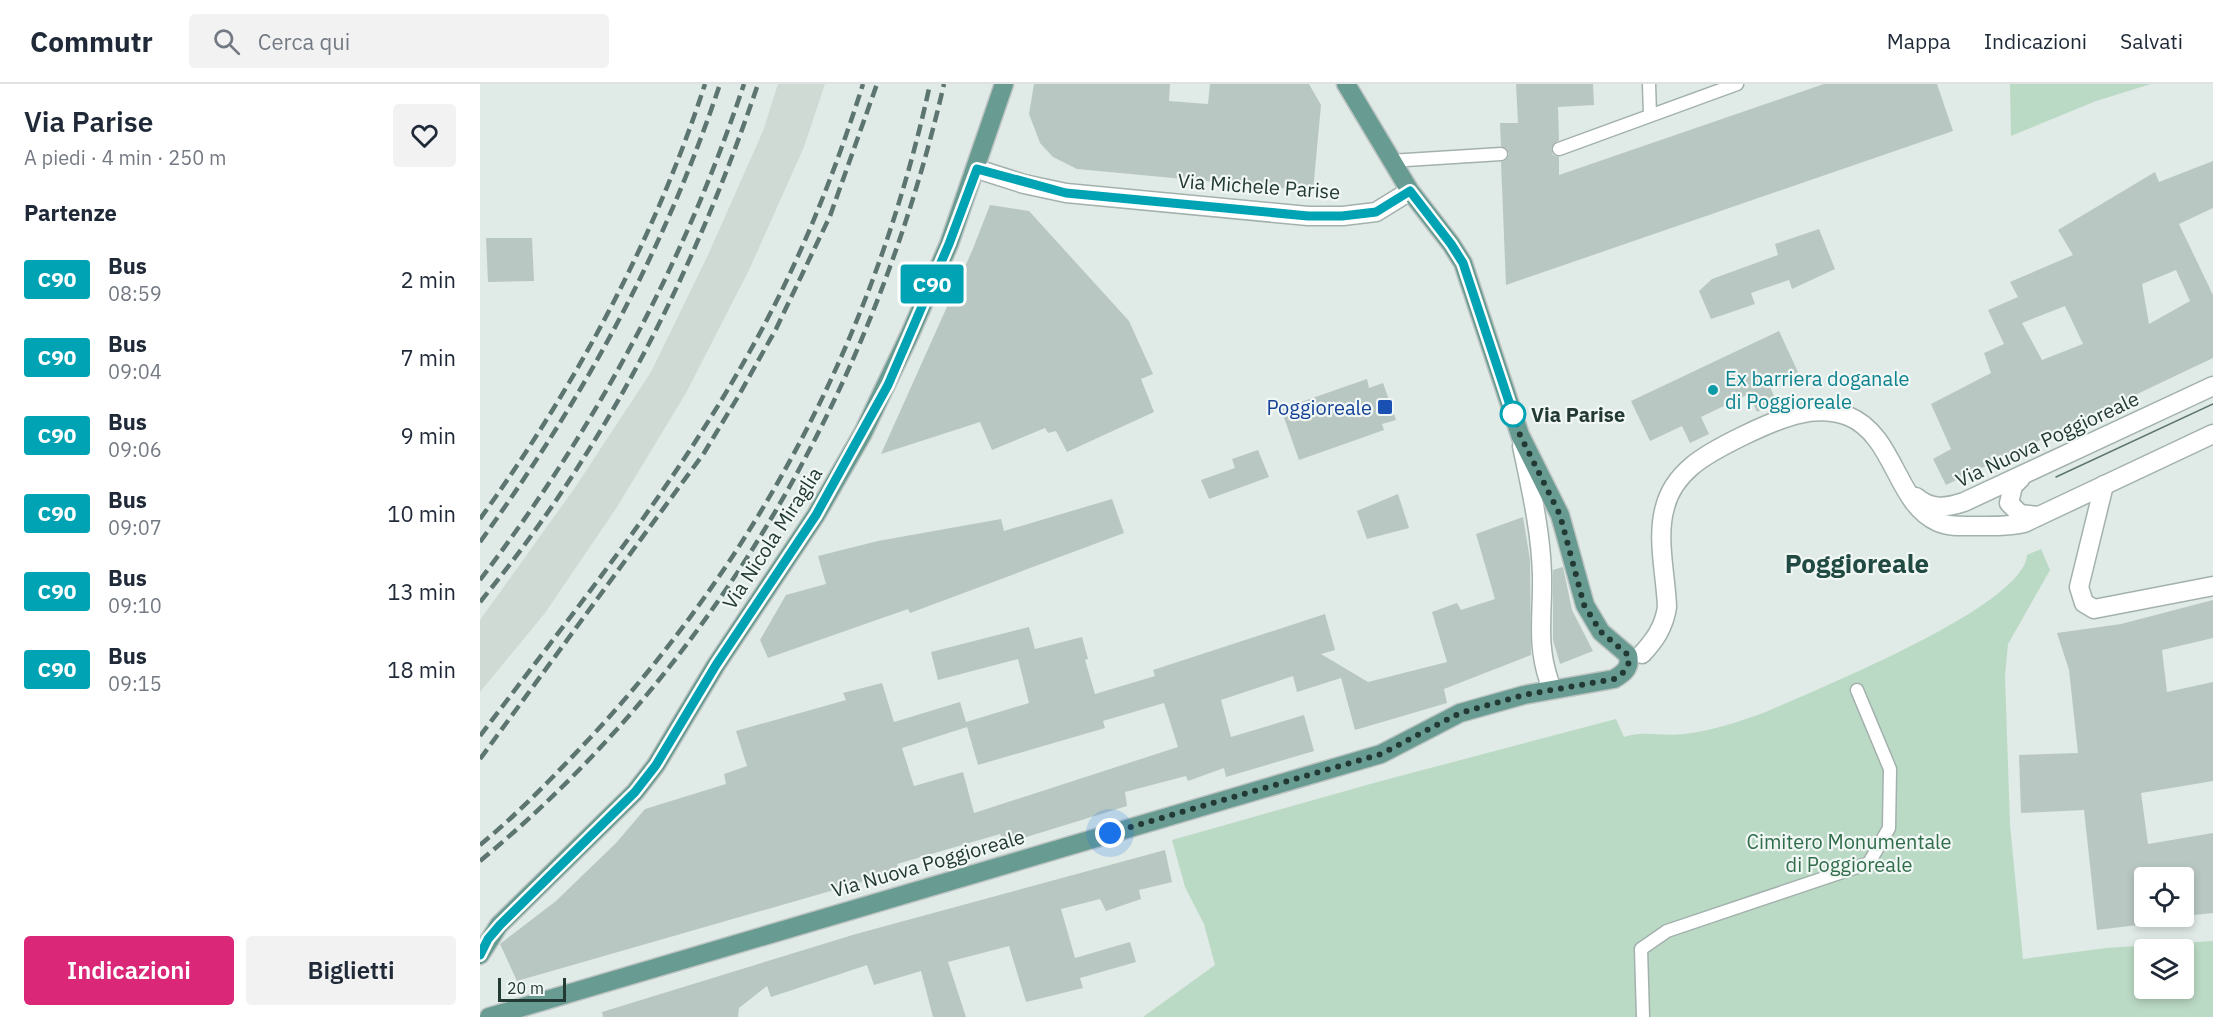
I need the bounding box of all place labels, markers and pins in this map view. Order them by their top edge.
place label: Ex barriera doganale di Poggioreale [1725,365,1910,415]
marker: Ex barriera doganale di Poggioreale [1706,383,1720,397]
place label: Poggioreale [1266,394,1372,421]
marker: Poggioreale [1376,398,1394,416]
marker: Via Parise [1500,401,1526,427]
place label: Via Parise [1531,401,1625,428]

